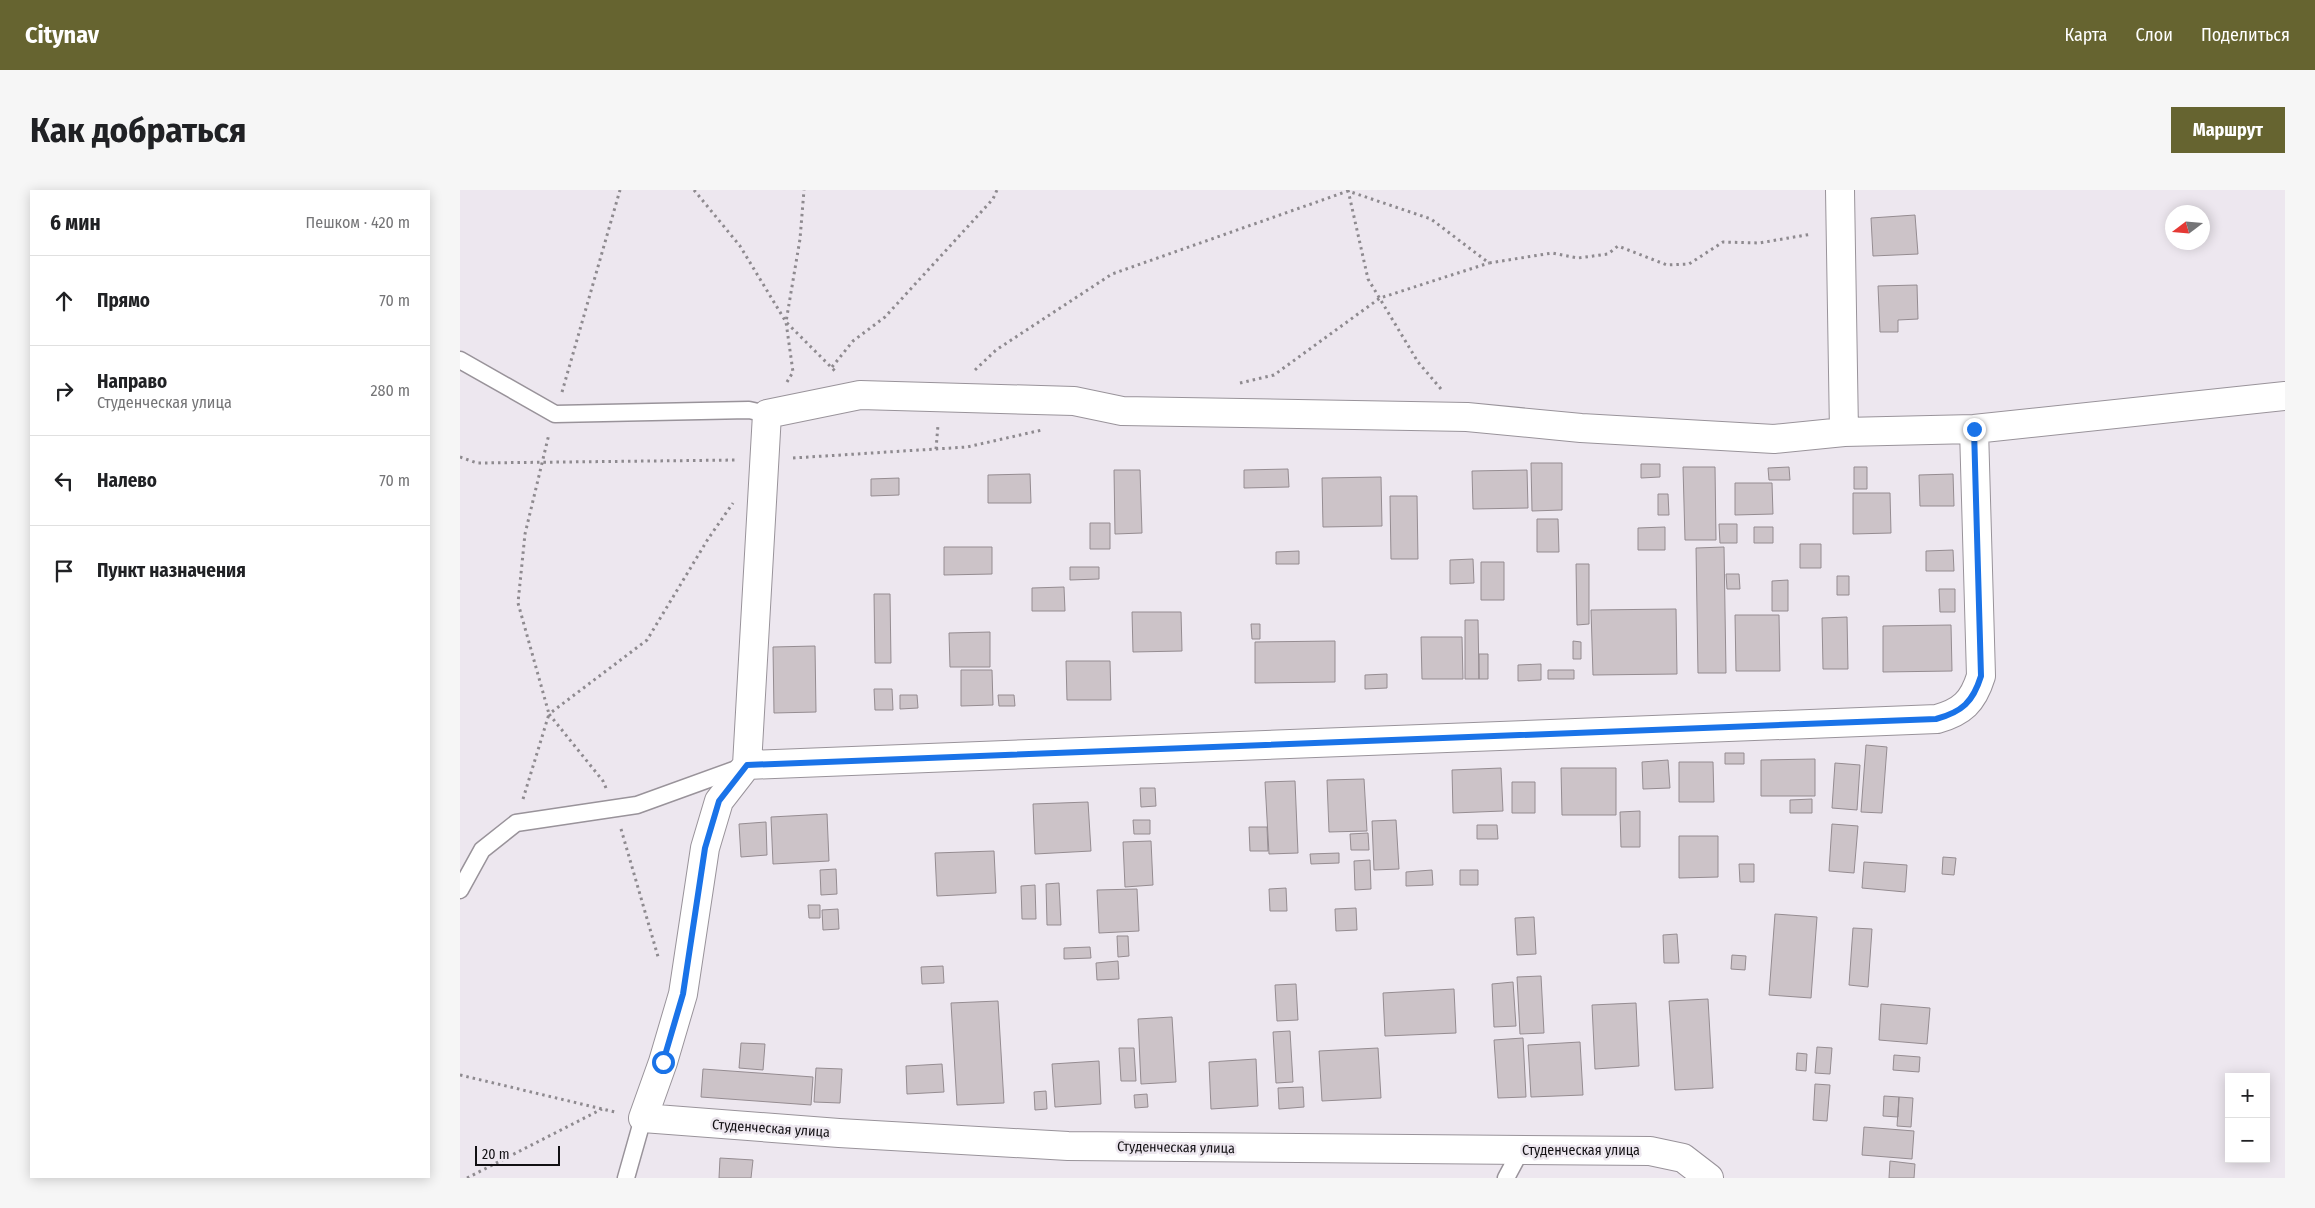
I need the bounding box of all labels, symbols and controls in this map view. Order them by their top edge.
text: Citynav [25,21,99,49]
text: Карта [2064,24,2107,46]
text: Слои [2135,24,2173,46]
text: Поделиться [2201,24,2290,46]
button: Маршрут [2171,107,2285,153]
text: Как добраться [30,109,247,151]
north arrow [2165,205,2210,250]
text: 6 мин [50,210,101,236]
text: Пешком · 420 m [306,213,410,232]
icon: ahead [50,287,78,315]
text: Прямо [97,289,150,312]
text: 70 m [379,291,410,310]
text: Направо [97,370,167,393]
icon: right [50,377,78,405]
text: 280 m [371,381,410,400]
text: Студенческая улица [97,393,232,412]
route end [1963,418,1986,441]
icon: left [50,467,78,495]
text: Налево [97,469,157,492]
text: 70 m [379,471,410,490]
icon: arrive [50,557,78,585]
text: Пункт назначения [97,559,246,582]
route start [652,1051,675,1074]
map controls [2225,1073,2270,1163]
button: + [2225,1073,2270,1118]
street label: Студенческая улица [712,1116,831,1141]
button: − [2225,1118,2270,1163]
street label: Студенческая улица [1117,1138,1235,1157]
street label: Студенческая улица [1522,1142,1640,1159]
scale bar [475,1143,560,1166]
text: 20 m [482,1146,510,1163]

